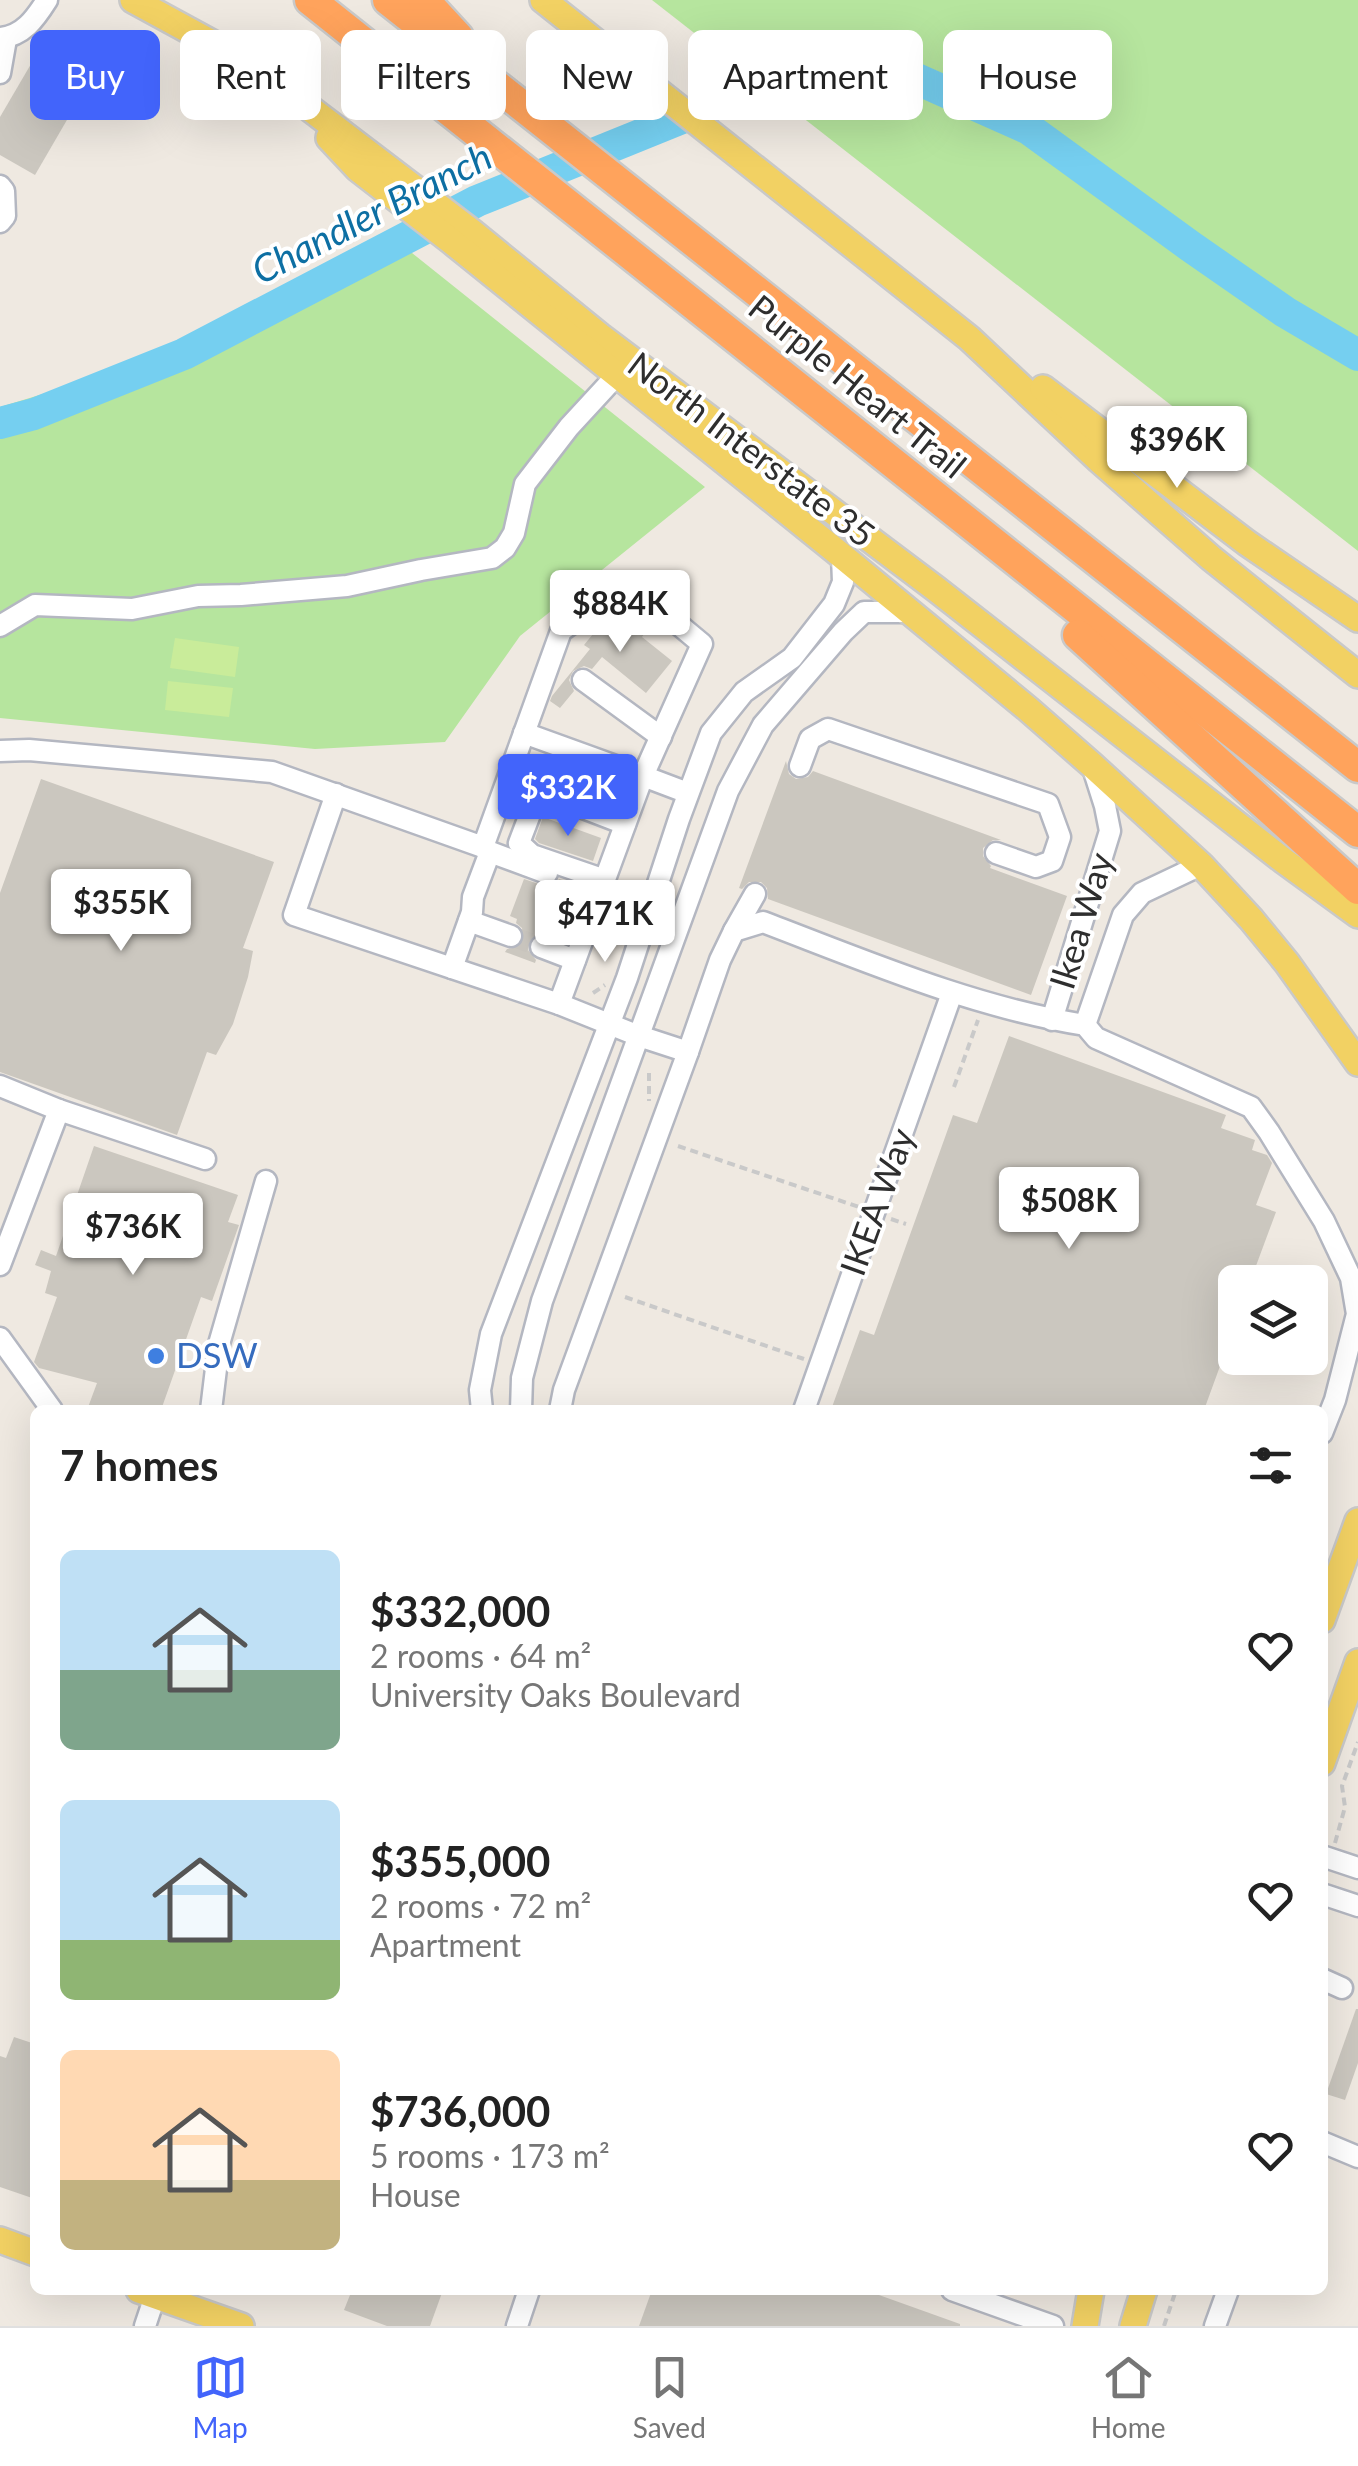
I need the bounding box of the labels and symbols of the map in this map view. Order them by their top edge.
water label: Chandler Branch [244,132,499,292]
street label: Purple Heart Trail [741,285,975,486]
street label: North Interstate 35 [621,342,884,555]
pin: $396K [1107,406,1247,491]
pin: $884K [550,570,690,655]
pin: $332K [498,754,638,839]
street label: Ikea Way [1040,847,1121,993]
pin: $355K [51,869,191,954]
pin: $471K [535,880,675,965]
street label: IKEA Way [830,1122,922,1281]
pin: $508K [999,1167,1139,1252]
pin: $736K [63,1193,203,1278]
place label: DSW [176,1333,258,1375]
marker: DSW [145,1345,167,1367]

